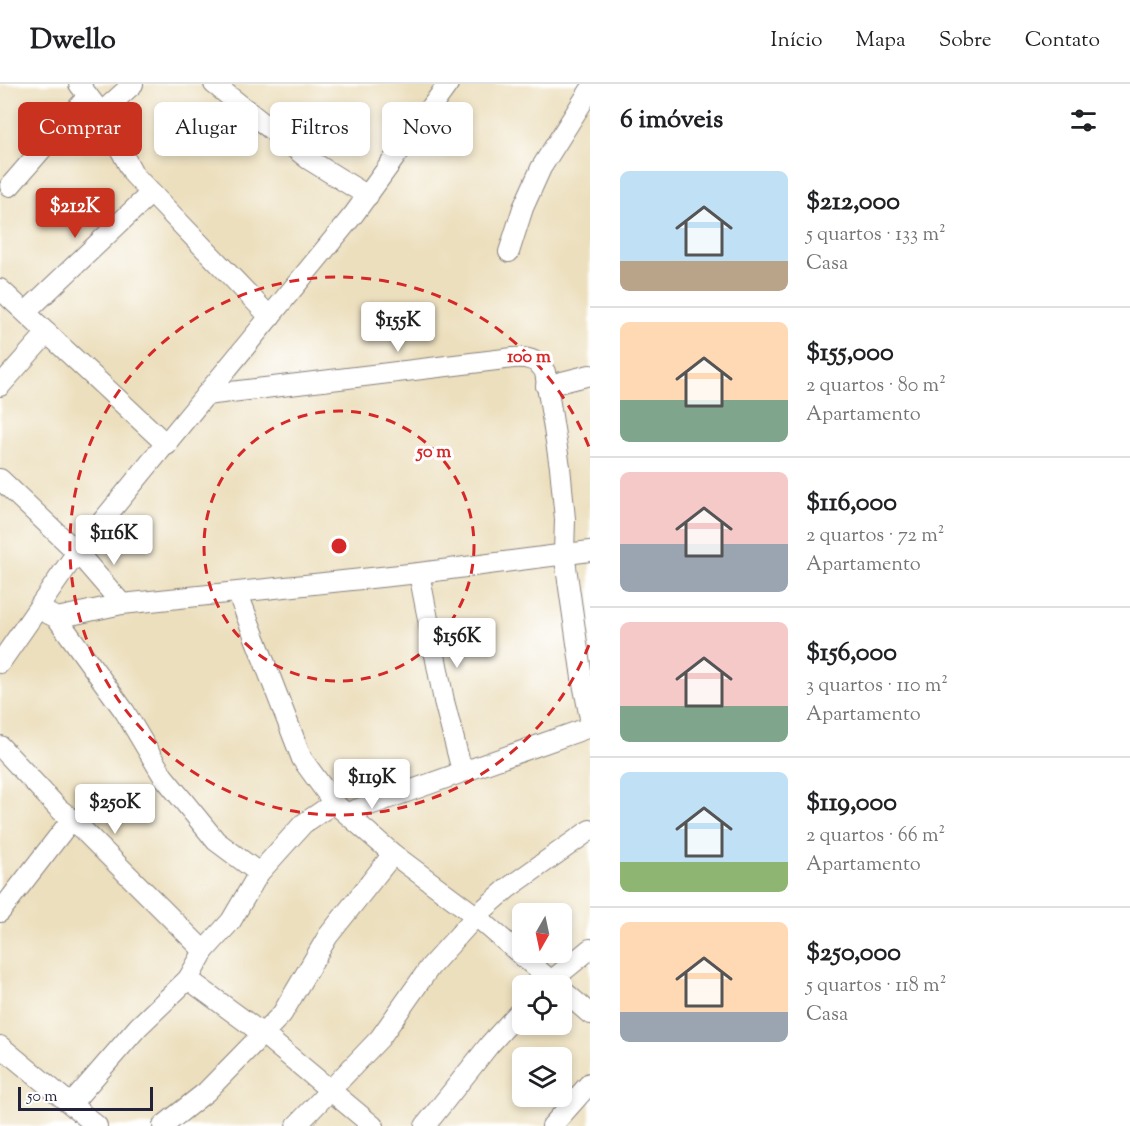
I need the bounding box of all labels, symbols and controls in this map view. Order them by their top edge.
text: Dwello [30,21,116,61]
text: Início [771,26,823,56]
text: Mapa [856,26,906,56]
text: Sobre [939,26,992,56]
text: Contato [1025,26,1100,56]
chip: Comprar [18,102,142,156]
chip: Alugar [154,102,258,156]
chip: Filtros [270,102,370,156]
chip: Novo [382,102,473,156]
text: 6 imóveis [620,102,723,139]
icon: filters [1067,104,1100,137]
text: $212,000 [806,184,900,221]
pin: $212K [33,188,117,239]
text: $212K [50,193,100,222]
icon: home [668,195,740,267]
text: 5 quartos · 133 m² [806,221,946,250]
text: Casa [806,250,848,279]
pin: $155K [356,302,440,353]
text: $155K [375,307,421,336]
text: $155,000 [806,335,894,372]
text: 100 m [507,345,551,371]
icon: home [668,346,740,418]
text: 2 quartos · 80 m² [806,372,946,401]
text: Apartamento [806,401,921,430]
text: 50 m [415,440,451,466]
text: $116,000 [806,485,897,522]
icon: home [668,496,740,568]
pin: $116K [72,515,156,566]
text: $116K [90,520,138,549]
text: 2 quartos · 72 m² [806,522,944,551]
centre of rings [329,536,349,556]
text: Apartamento [806,551,921,580]
pin: $156K [415,618,499,669]
text: $156K [433,623,481,652]
text: $156,000 [806,635,897,672]
icon: home [668,646,740,718]
text: 3 quartos · 110 m² [806,672,948,701]
text: Apartamento [806,701,921,730]
pin: $119K [330,759,414,810]
text: $119K [348,764,396,793]
pin: $250K [73,784,157,835]
text: $119,000 [806,785,897,822]
text: $250K [89,789,141,818]
icon: home [668,796,740,868]
text: 2 quartos · 66 m² [806,822,945,851]
text: Apartamento [806,851,921,880]
north arrow [512,903,572,963]
map controls [512,903,572,1107]
text: $250,000 [806,935,901,972]
icon: home [668,946,740,1018]
text: 5 quartos · 118 m² [806,972,946,1001]
button: locate [512,975,572,1035]
text: Casa [806,1001,848,1030]
button: layers [512,1047,572,1107]
scale bar [18,1084,153,1112]
text: 50 m [27,1086,58,1109]

